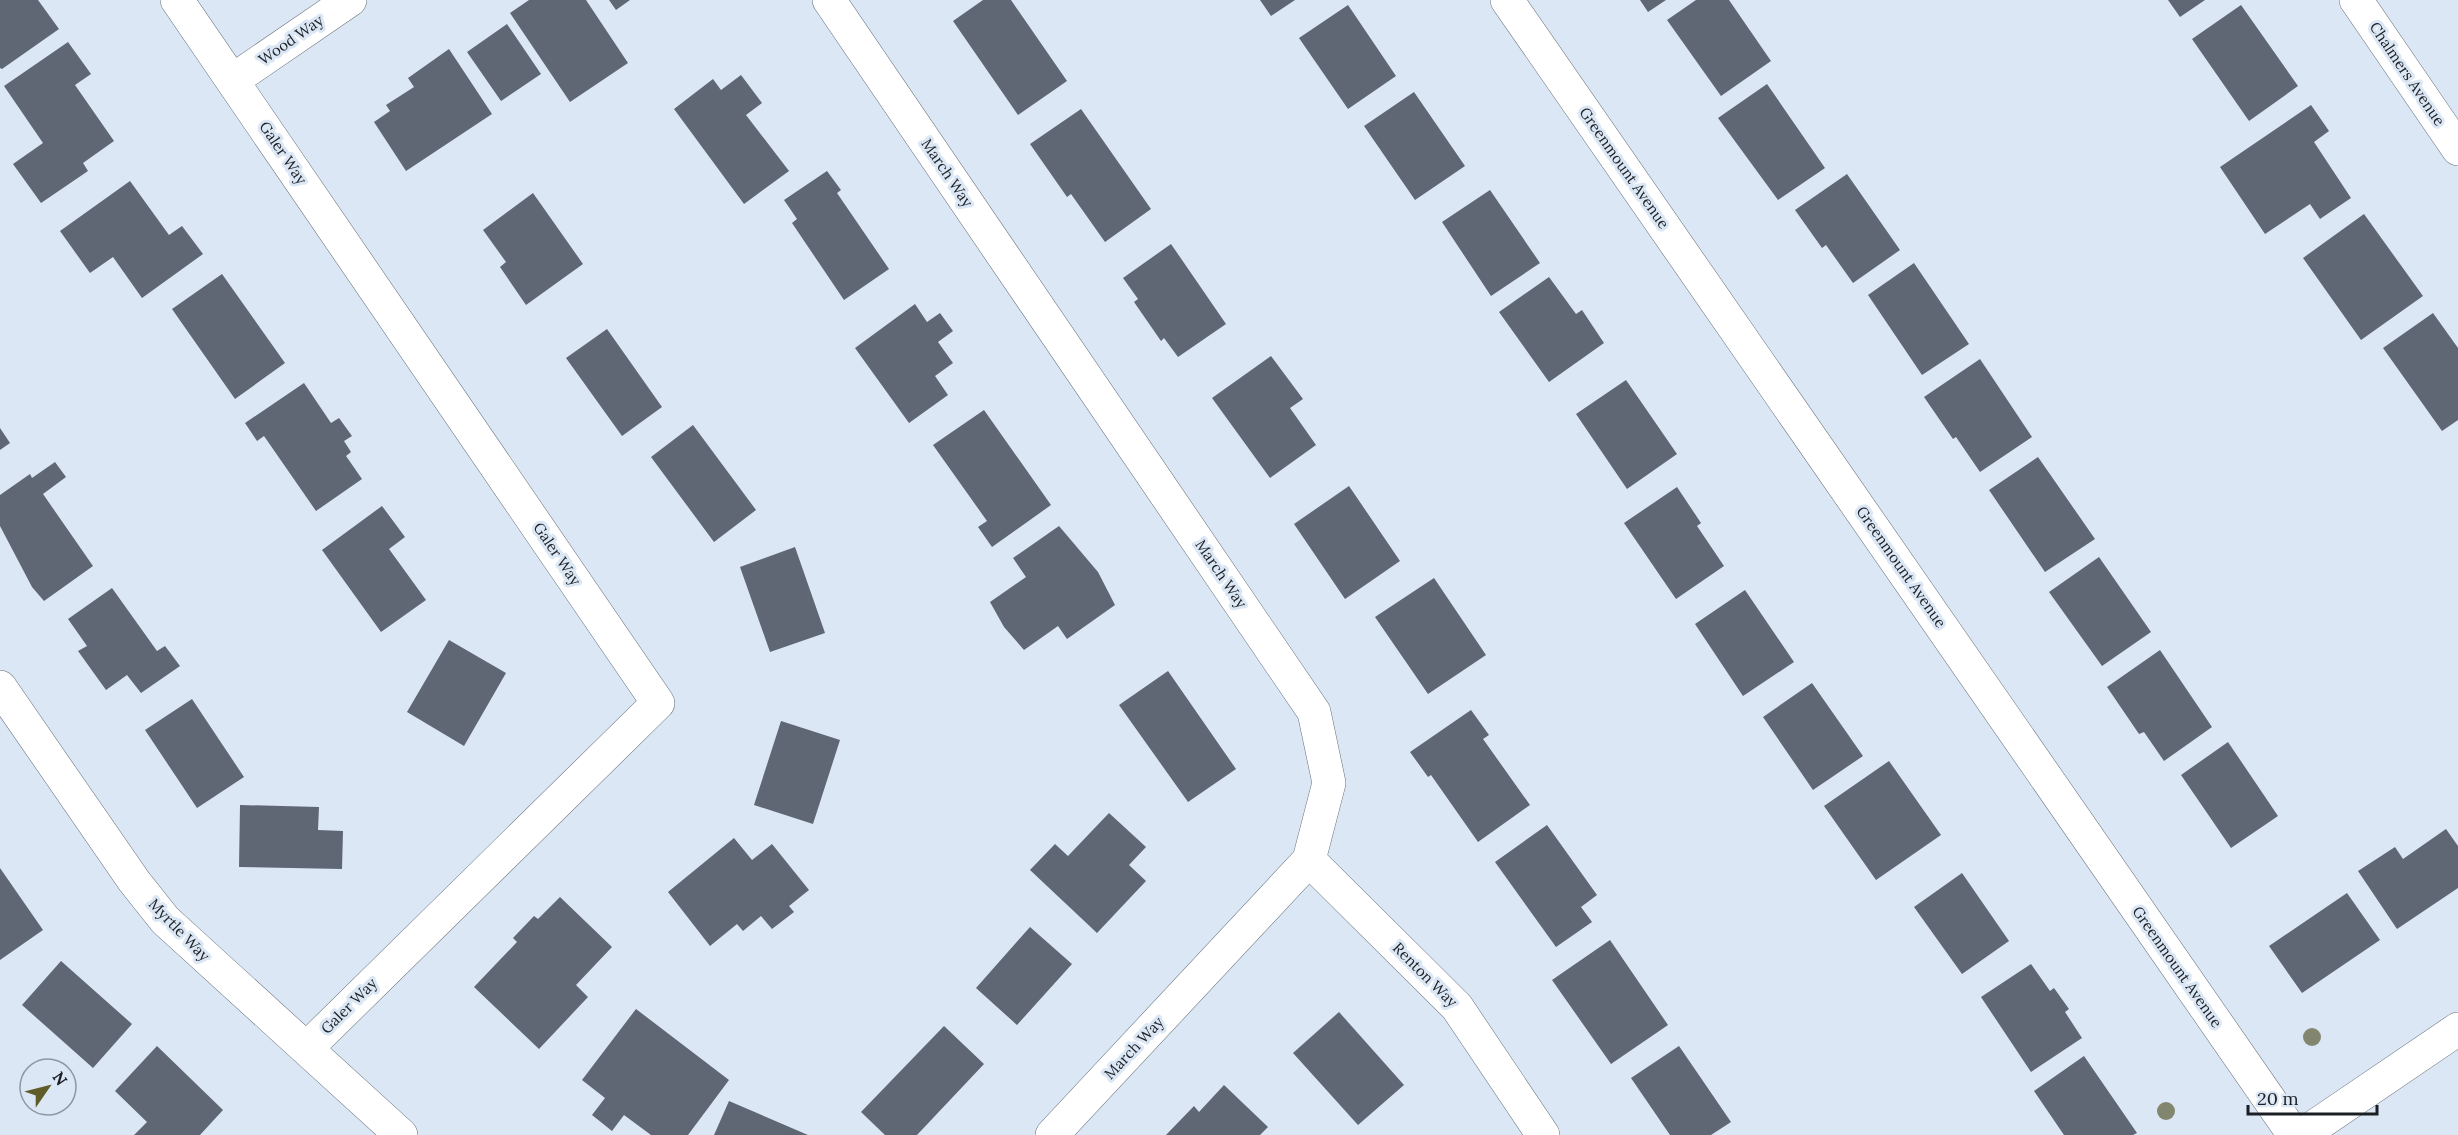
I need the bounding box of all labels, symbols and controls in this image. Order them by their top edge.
street label: Wood Way [255,10,327,69]
street label: Chalmers Avenue [2366,18,2449,129]
street label: Greenmount Avenue [1575,103,1673,232]
street label: Galer Way [256,118,311,188]
street label: March Way [918,135,977,211]
street label: Greenmount Avenue [1852,502,1950,631]
street label: Galer Way [530,519,585,589]
street label: March Way [1192,536,1251,612]
street label: Myrtle Way [145,894,214,965]
street label: Greenmount Avenue [2128,902,2226,1031]
street label: Renton Way [1389,938,1462,1011]
street label: Galer Way [317,974,381,1038]
street label: March Way [1100,1012,1167,1083]
north arrow [18,1057,78,1117]
text: N [49,1068,72,1089]
scale bar [2248,1078,2377,1116]
text: 20 m [2257,1087,2299,1110]

